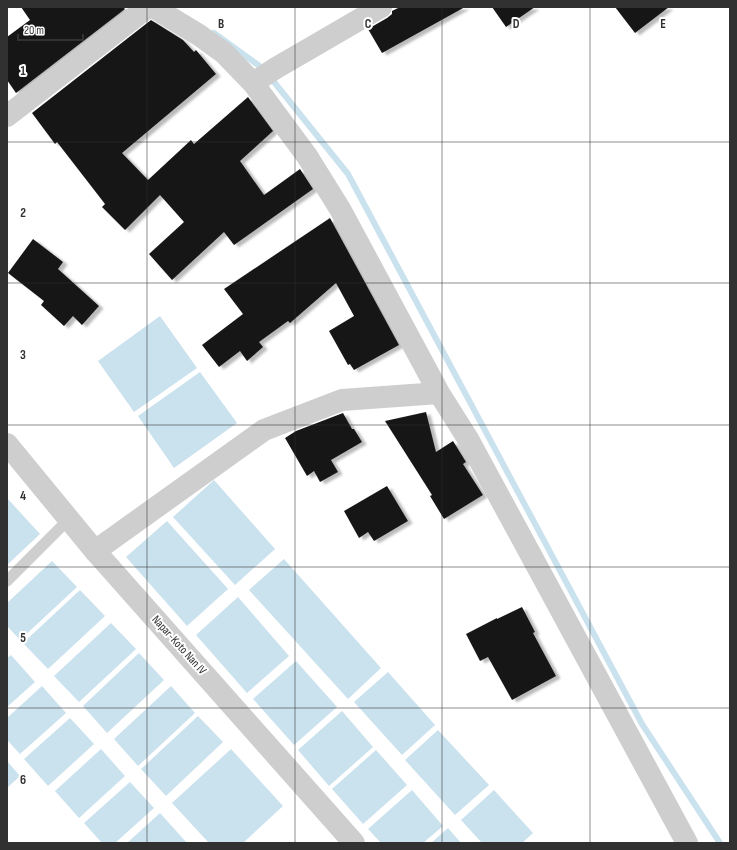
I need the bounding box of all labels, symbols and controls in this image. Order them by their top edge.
scale bar [18,16,83,42]
text: B [218,16,224,32]
text: C [365,16,372,32]
text: D [513,16,520,32]
text: E [660,16,666,32]
text: 20 m [24,23,44,38]
text: 1 [20,63,26,79]
text: 2 [20,205,26,221]
text: 3 [20,347,26,363]
text: 4 [20,488,26,504]
street label: Napar-Koto Nan IV [149,612,210,678]
text: 5 [20,630,26,646]
text: 6 [20,772,26,788]

